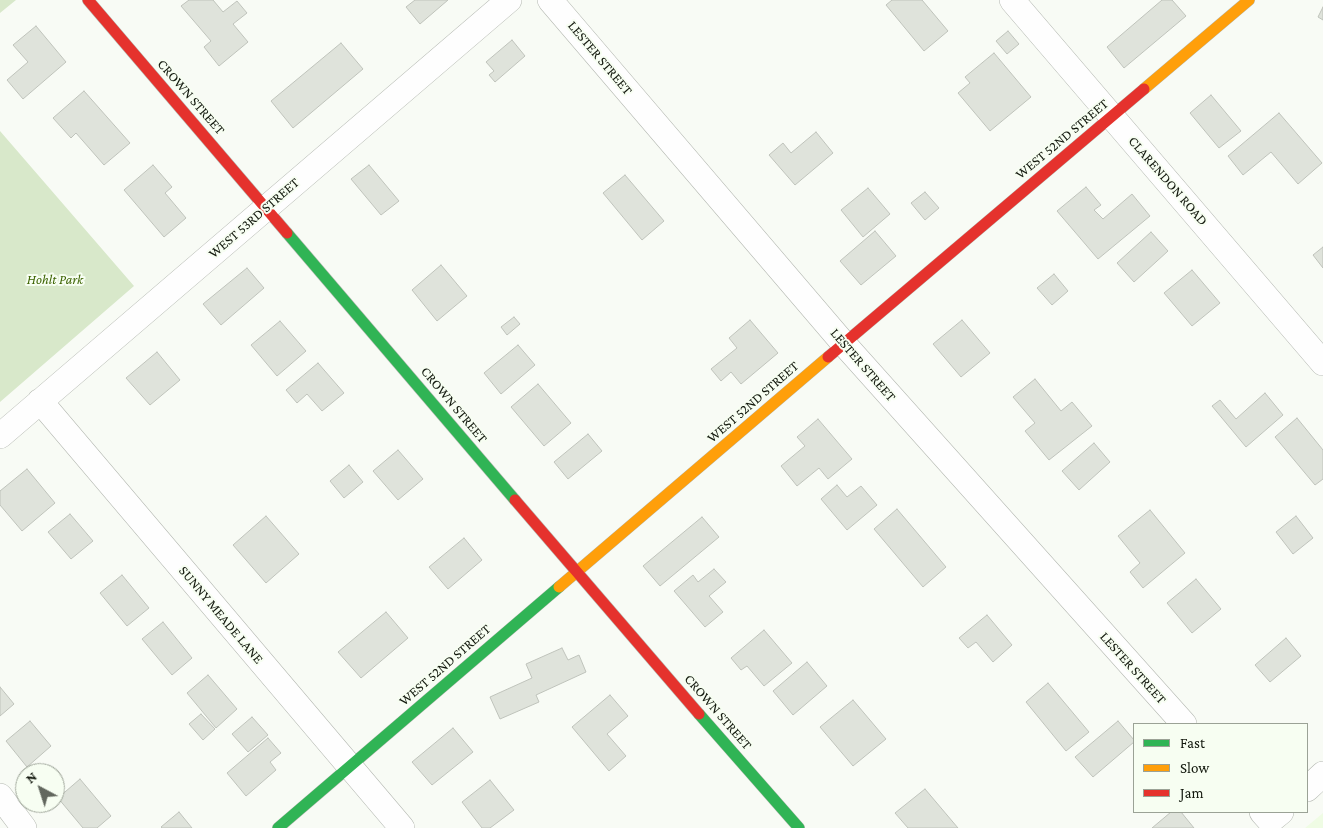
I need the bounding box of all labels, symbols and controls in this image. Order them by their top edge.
street label: LESTER STREET [564,18,636,98]
street label: CROWN STREET [154,56,228,138]
street label: WEST 52ND STREET [1012,95,1112,183]
street label: CLARENDON ROAD [1125,133,1211,229]
street label: WEST 53RD STREET [205,174,303,262]
park label: Hohlt Park [27,272,83,288]
street label: LESTER STREET [827,325,899,405]
street label: WEST 52ND STREET [704,358,802,446]
street label: CROWN STREET [417,363,491,447]
street label: SUNNY MEADE LANE [175,563,267,667]
street label: WEST 52ND STREET [396,621,494,709]
street label: LESTER STREET [1096,628,1170,708]
street label: CROWN STREET [681,671,755,753]
legend [1133,723,1308,813]
text: Fast [1180,735,1205,751]
text: Slow [1180,760,1209,776]
north arrow [15,763,65,813]
text: N [22,768,40,786]
text: Jam [1180,785,1203,801]

